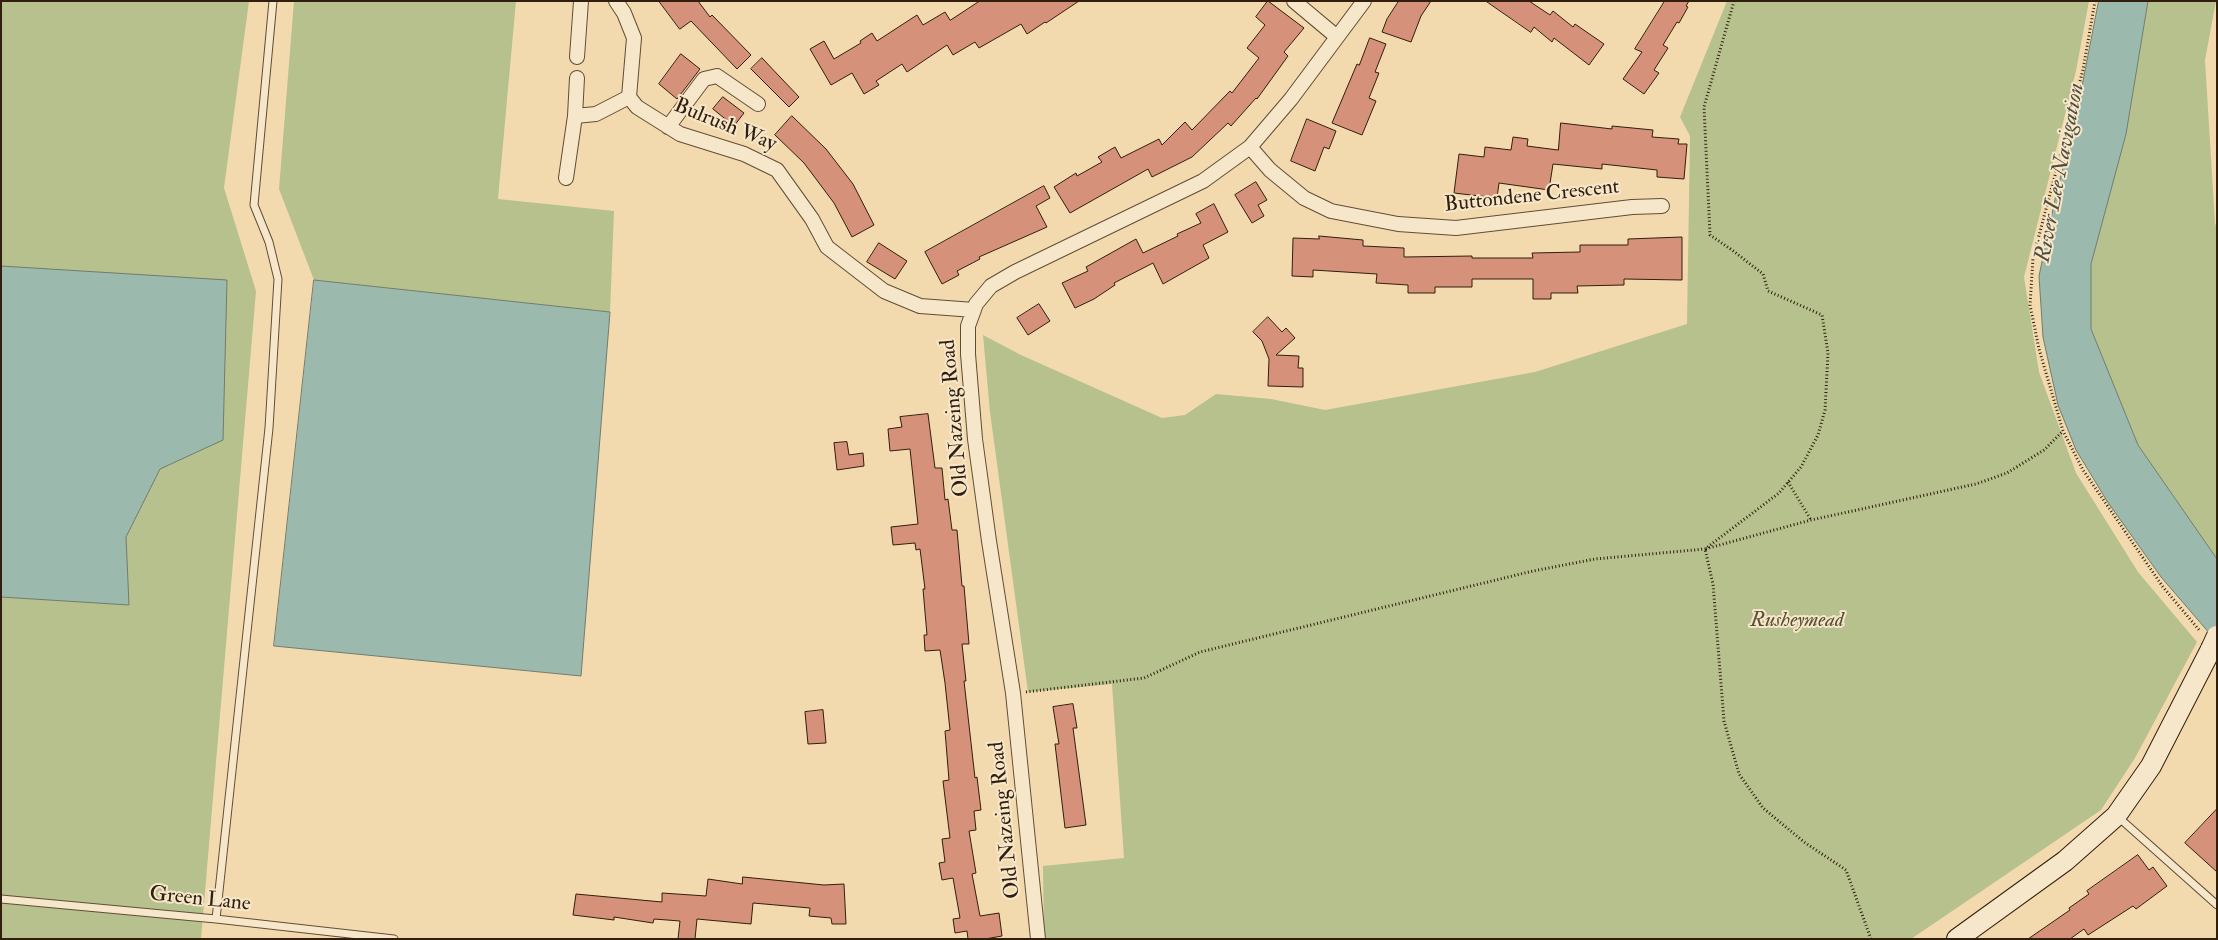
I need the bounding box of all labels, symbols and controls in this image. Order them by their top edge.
water label: River Lee Navigation [2031,81,2091,265]
street label: Bulrush Way [670,94,780,158]
street label: Buttondene Crescent [1443,175,1621,219]
street label: Old Nazeing Road [937,338,975,498]
park label: Rusheymead [1750,608,1844,634]
street label: Old Nazeing Road [985,740,1027,900]
street label: Green Lane [148,882,252,918]

